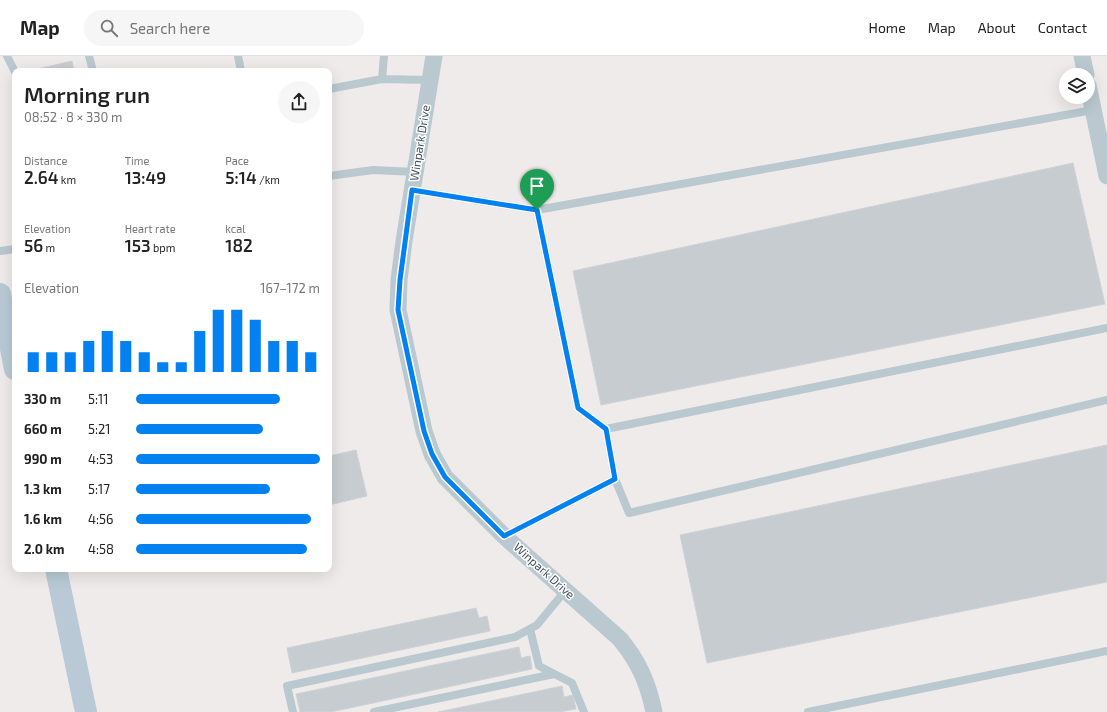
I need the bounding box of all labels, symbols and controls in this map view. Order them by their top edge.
search box [84,10,364,46]
text: Map [20,16,60,39]
icon: search [98,17,120,39]
text: Search here [130,19,210,37]
text: Home [869,19,906,36]
text: Map [928,19,956,36]
text: About [978,19,1016,36]
text: Contact [1038,19,1087,36]
map controls [1059,68,1095,104]
button: layers [1059,68,1095,104]
text: Morning run [24,81,150,107]
button: share [278,81,320,123]
street label: Winpark Drive [406,104,432,182]
text: 08:52 · 8 × 330 m [24,109,123,125]
text: Distance [24,154,67,167]
text: Time [125,154,149,167]
text: Pace [225,154,249,167]
text: 2.64 [24,167,58,187]
text: 13:49 [125,167,166,187]
text: 5:14 [225,167,257,187]
pin [520,169,554,210]
text: km [58,173,76,186]
text: /km [257,173,280,186]
icon: arrive [526,175,548,197]
text: Elevation [24,222,71,235]
text: Heart rate [125,222,176,235]
text: kcal [225,222,245,235]
text: 56 [24,235,43,255]
text: 153 [125,235,151,255]
text: 182 [225,235,253,255]
text: m [43,241,55,254]
text: bpm [151,241,175,254]
text: Elevation [24,280,79,296]
text: 167–172 m [260,280,320,296]
text: 330 m [24,391,61,407]
text: 5:11 [88,391,108,407]
text: 660 m [24,421,62,437]
text: 5:21 [88,421,111,437]
text: 990 m [24,451,62,467]
text: 4:53 [88,451,113,467]
text: 1.3 km [24,481,62,497]
text: 5:17 [88,481,110,497]
text: 1.6 km [24,511,62,527]
text: 4:56 [88,511,113,527]
street label: Winpark Drive [511,539,578,601]
text: 2.0 km [24,541,64,557]
text: 4:58 [88,541,114,557]

